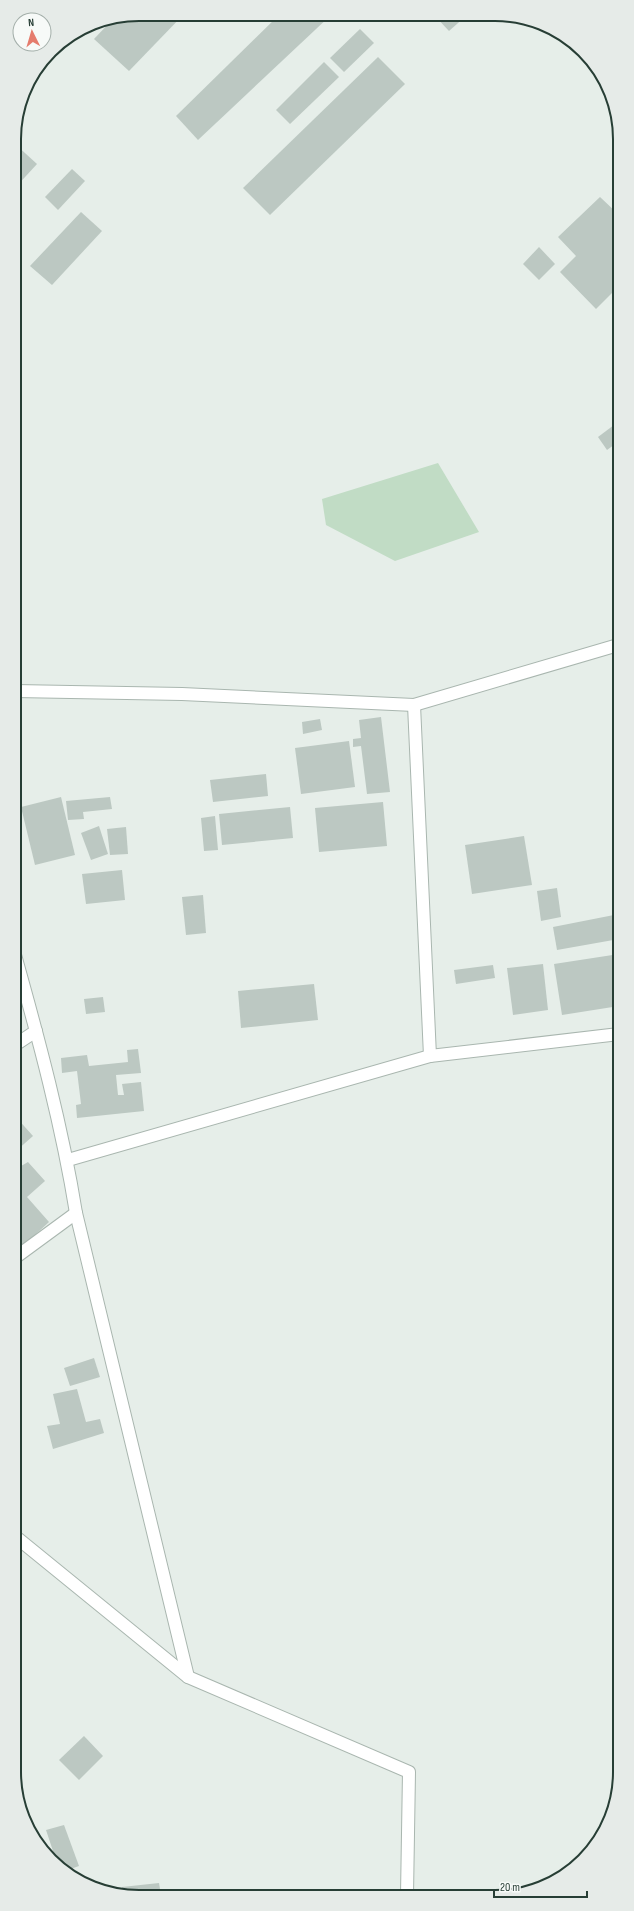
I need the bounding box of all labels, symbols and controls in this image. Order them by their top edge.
north arrow [12,12,52,52]
text: N [28,16,35,29]
scale bar [494,1873,587,1899]
text: 20 m [500,1880,520,1895]

